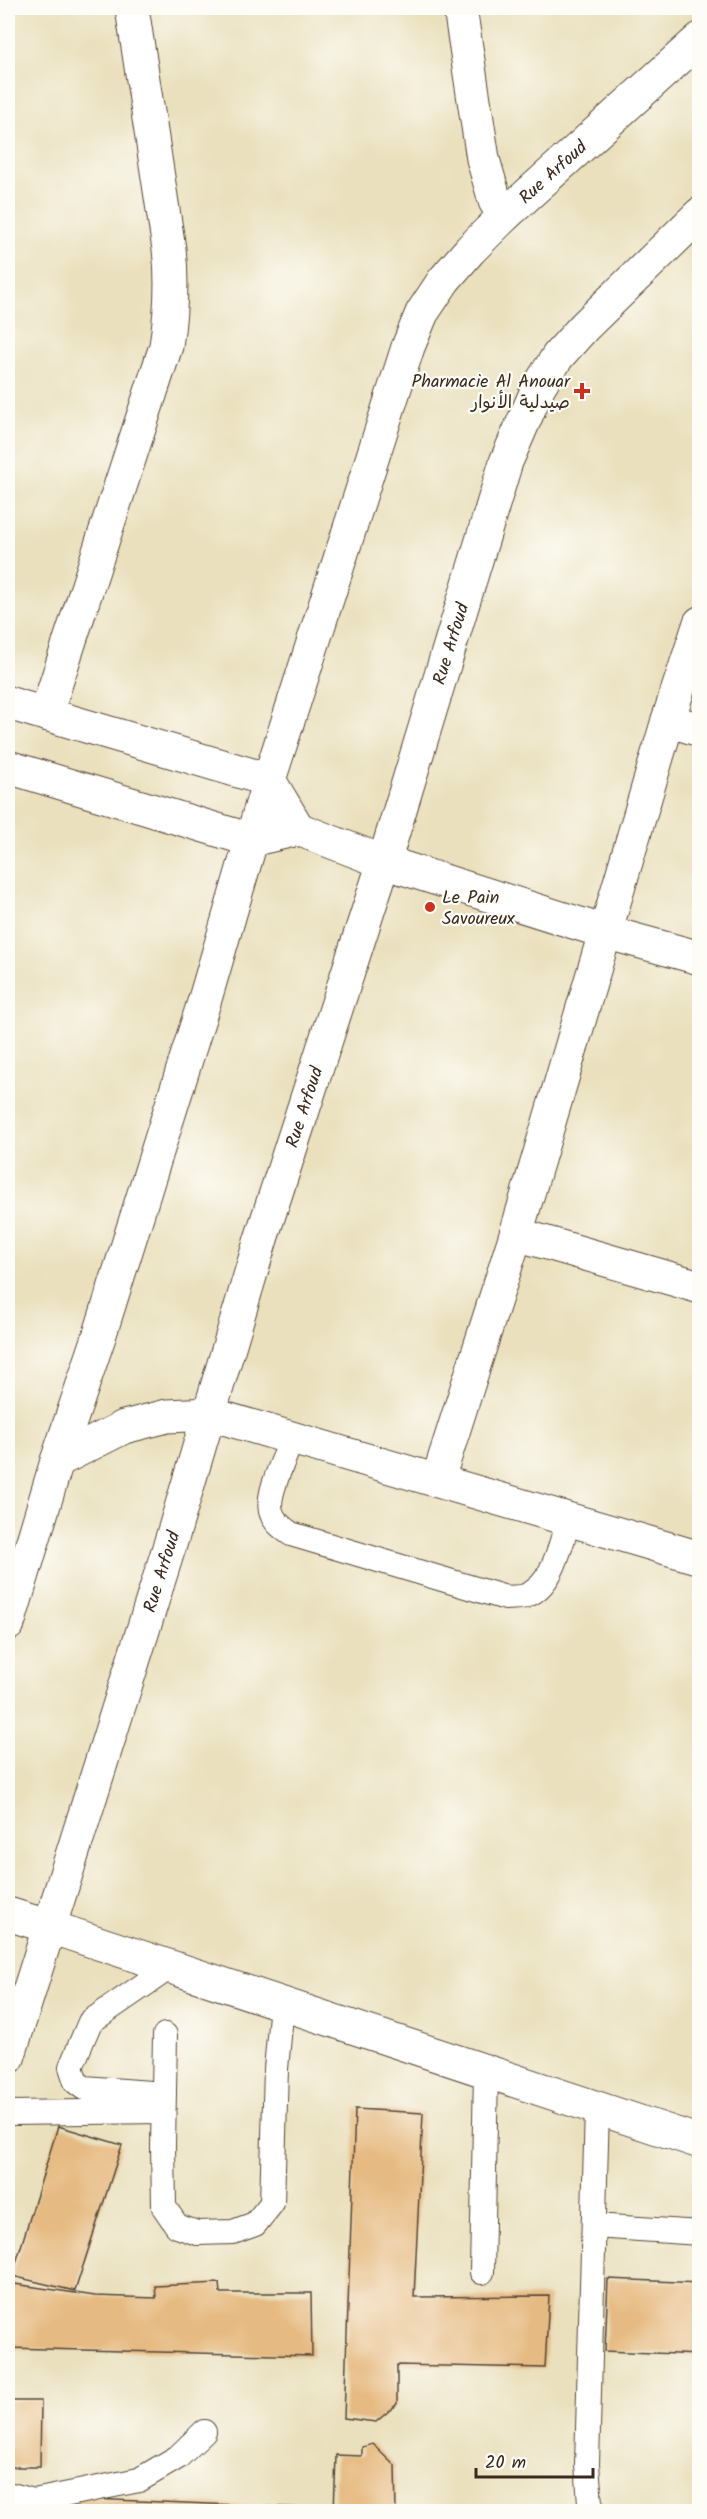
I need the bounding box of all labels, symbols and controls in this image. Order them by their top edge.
street label: Rue Arfoud [513,134,595,212]
place label: Pharmacie Al Anouar صيدلية الأنوار [411,368,571,418]
marker: Pharmacie Al Anouar صيدلية الأنوار [575,384,589,398]
street label: Rue Arfoud [426,599,478,689]
place label: Le Pain Savoureux [442,884,515,934]
marker: Le Pain Savoureux [423,900,437,914]
street label: Rue Arfoud [279,1062,333,1152]
street label: Rue Arfoud [136,1527,190,1617]
scale bar [476,2441,593,2479]
text: 20 m [485,2449,526,2478]

